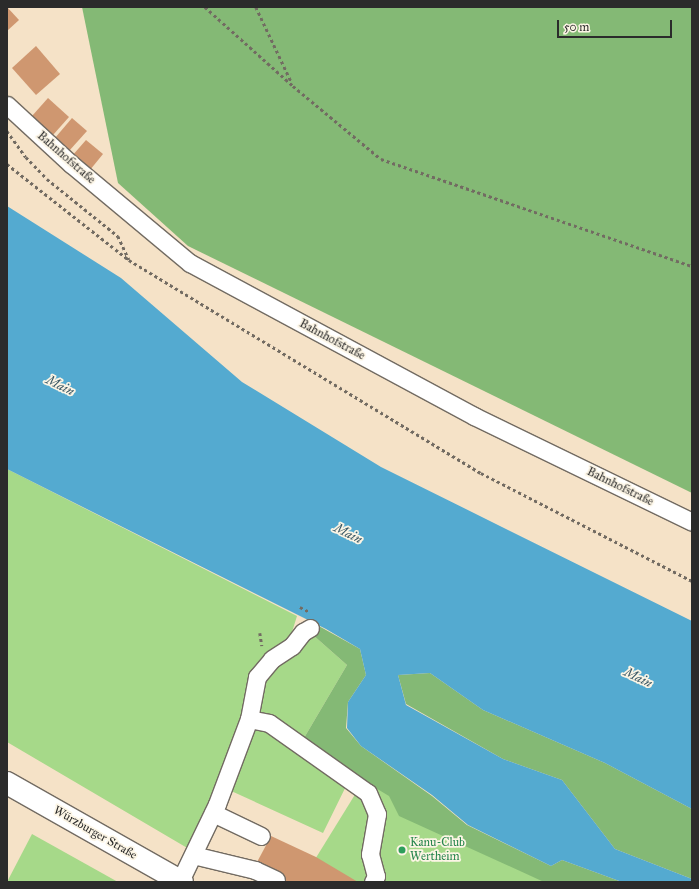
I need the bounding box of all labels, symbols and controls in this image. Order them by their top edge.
scale bar [559,12,674,38]
text: 50 m [564,20,589,34]
street label: Bahnhofstraße [34,129,98,187]
street label: Bahnhofstraße [297,317,367,363]
water label: Main [43,372,77,400]
street label: Bahnhofstraße [584,465,656,509]
water label: Main [331,520,365,548]
water label: Main [621,665,655,691]
street label: Würzburger Straße [51,803,139,863]
place label: Kanu-Club Wertheim [410,836,465,864]
marker: Kanu-Club Wertheim [397,845,407,855]

